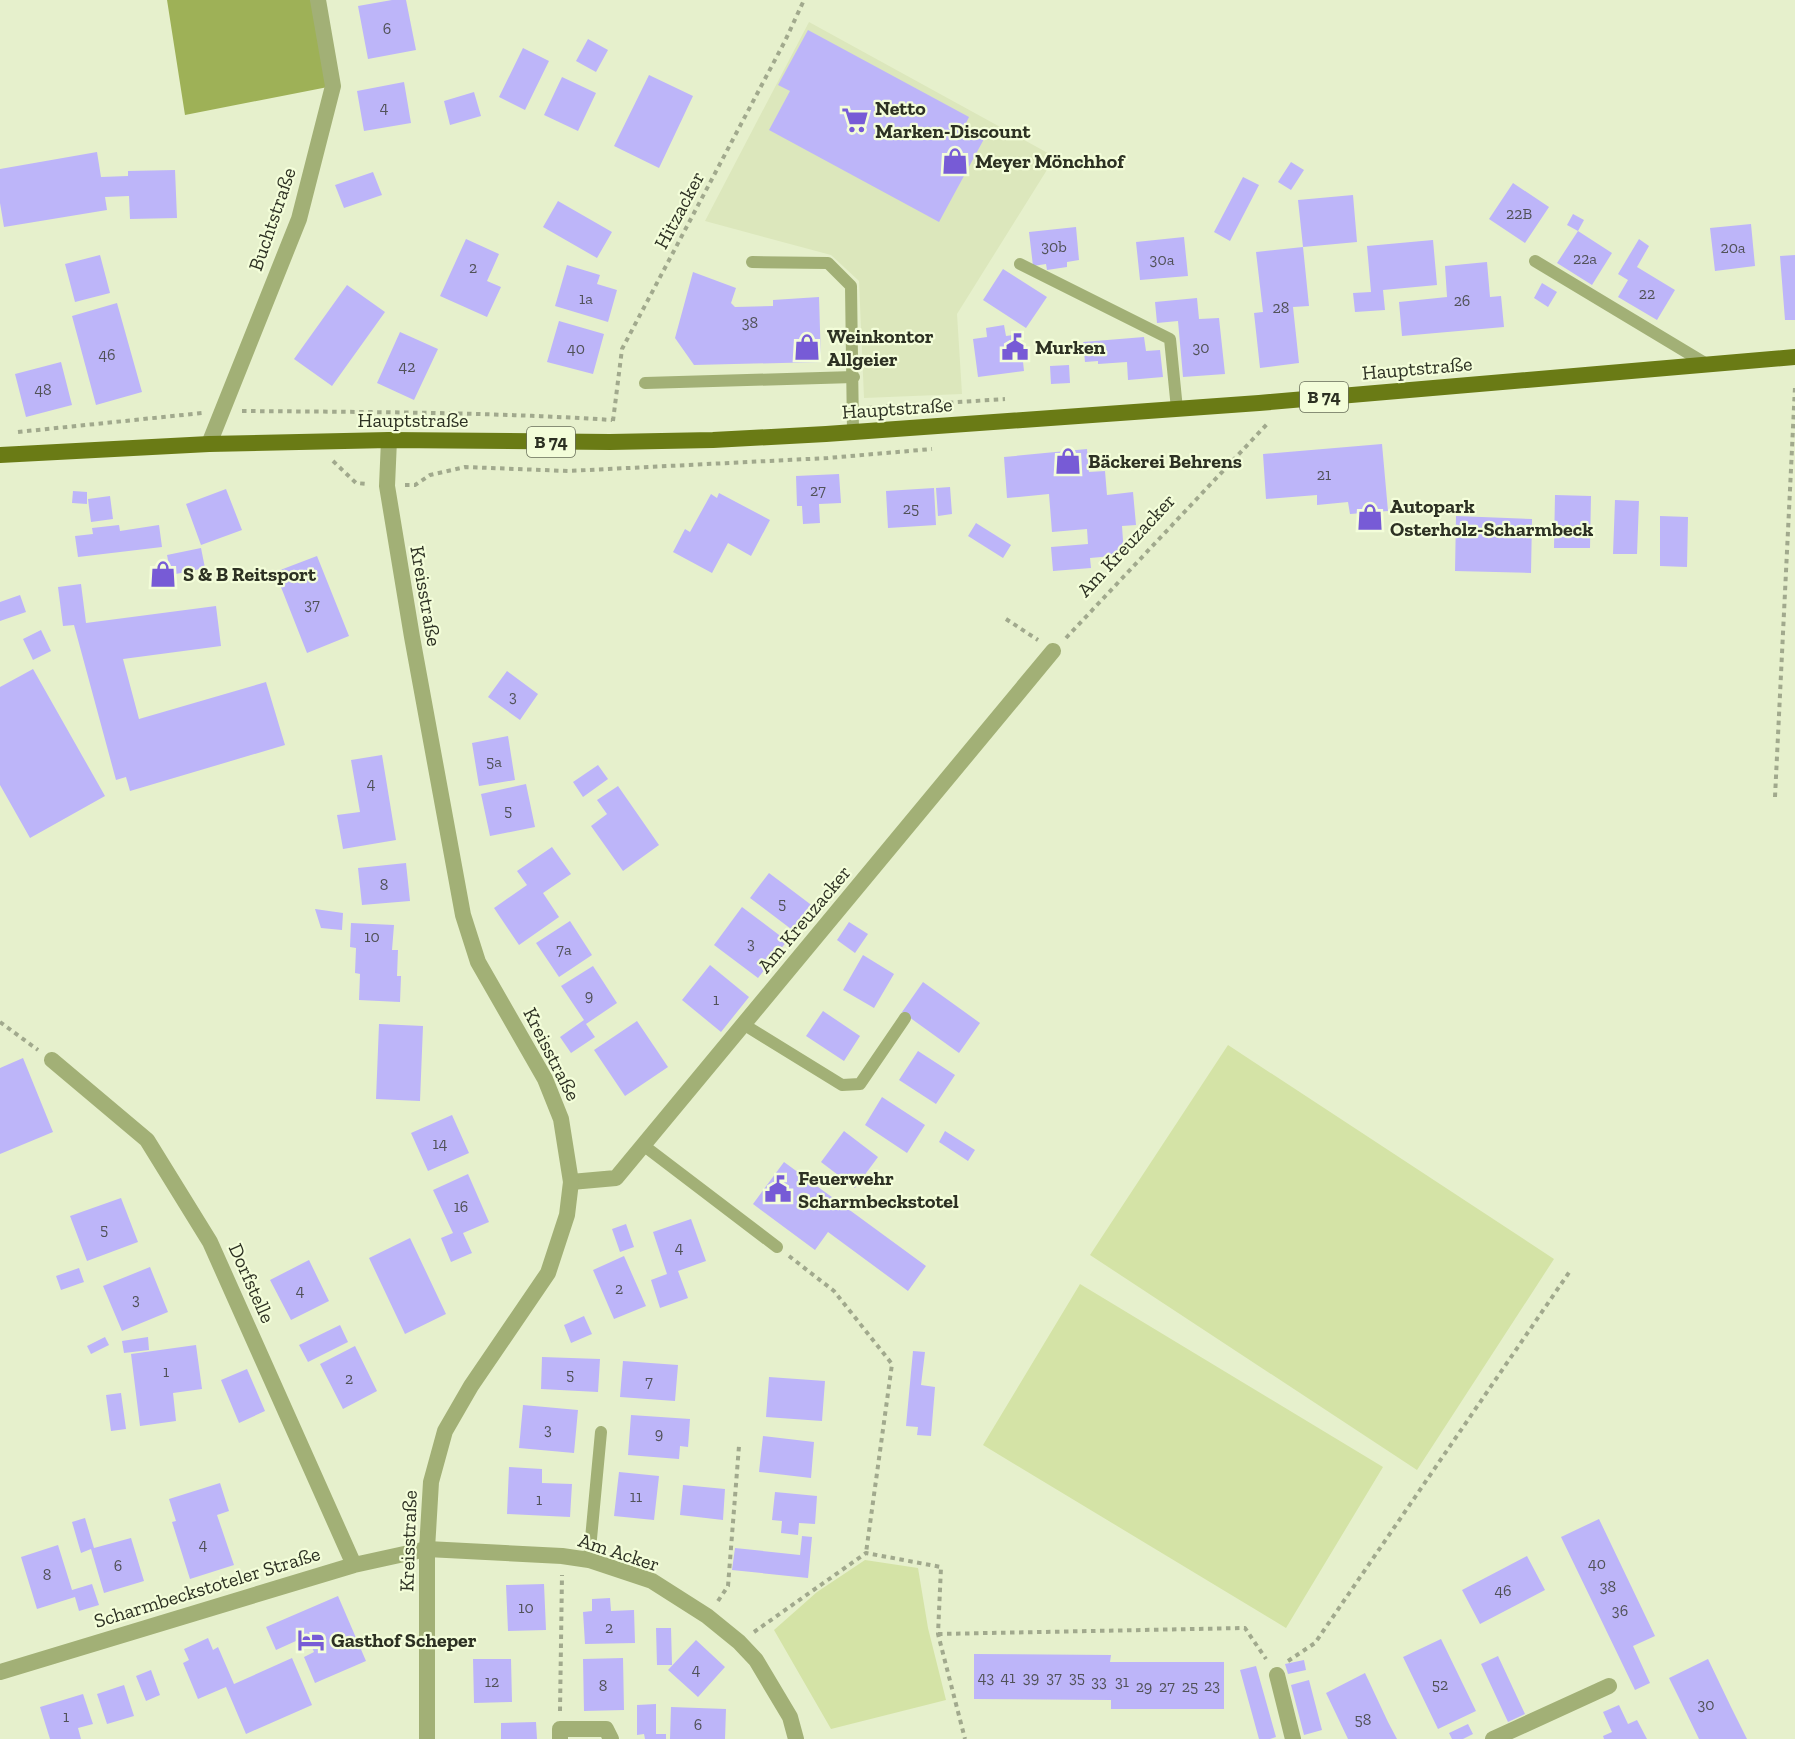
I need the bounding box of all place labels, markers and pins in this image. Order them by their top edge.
place label: Netto Marken-Discount [875,96,1031,143]
supermarket icon: Netto Marken-Discount [840,105,870,135]
shop icon: Meyer Mönchhof [940,146,970,176]
place label: Meyer Mönchhof [975,149,1126,173]
place label: Weinkontor Allgeier [827,324,934,371]
shop icon: Weinkontor Allgeier [792,332,822,362]
public building icon: Murken [1000,332,1030,362]
place label: Murken [1035,335,1106,359]
shop icon: Bäckerei Behrens [1053,446,1083,476]
place label: Bäckerei Behrens [1088,449,1242,473]
place label: Autopark Osterholz-Scharmbeck [1390,494,1593,541]
shop icon: Autopark Osterholz-Scharmbeck [1355,502,1385,532]
shop icon: S & B Reitsport [148,559,178,589]
place label: S & B Reitsport [183,562,317,586]
place label: Feuerwehr Scharmbeckstotel [798,1166,959,1213]
public building icon: Feuerwehr Scharmbeckstotel [763,1174,793,1204]
hotel icon: Gasthof Scheper [296,1625,326,1655]
place label: Gasthof Scheper [331,1628,477,1652]

